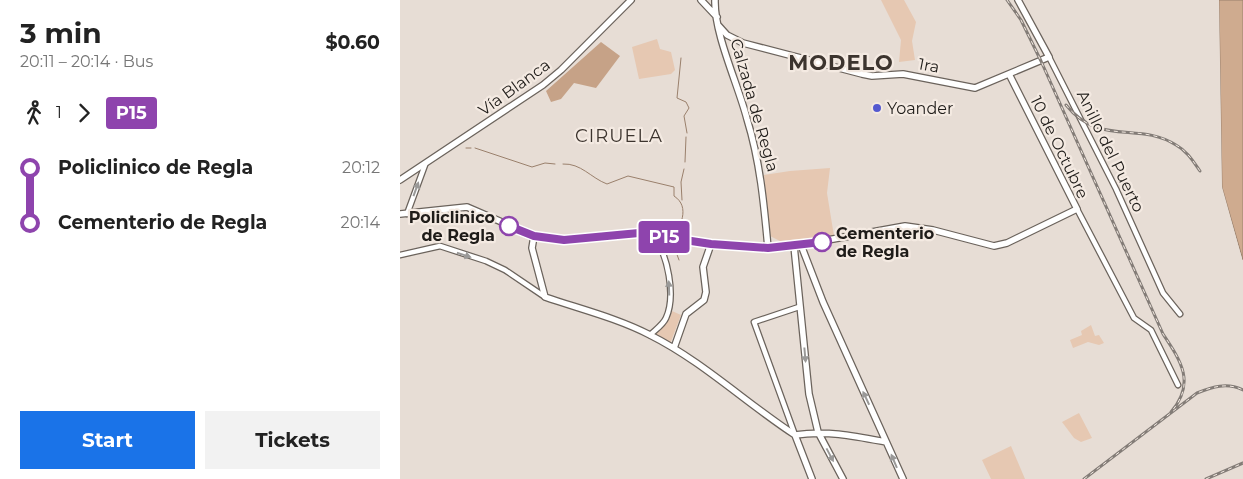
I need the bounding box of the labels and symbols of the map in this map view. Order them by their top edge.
street label: Calzada de Regla [726,36,783,174]
district label: MODELO [788,50,894,75]
street label: 1ra [917,54,941,77]
street label: Vía Blanca [475,55,554,120]
street label: Anillo del Puerto [1073,87,1148,215]
street label: 10 de Octubre [1027,93,1093,202]
place label: Yoander [887,99,953,118]
marker: Yoander [871,102,883,114]
district label: CIRUELA [575,125,663,147]
one-way arrow [413,182,420,197]
place label: Policlinico de Regla [409,208,495,245]
marker: Policlinico de Regla [499,216,519,236]
line badge: P15 [635,221,693,253]
place label: Cementerio de Regla [836,224,934,261]
marker: Cementerio de Regla [812,232,832,252]
one-way arrow [457,251,472,259]
one-way arrow [665,279,673,295]
one-way arrow [801,347,809,363]
one-way arrow [862,391,870,405]
one-way arrow [826,448,834,463]
one-way arrow [890,454,898,468]

